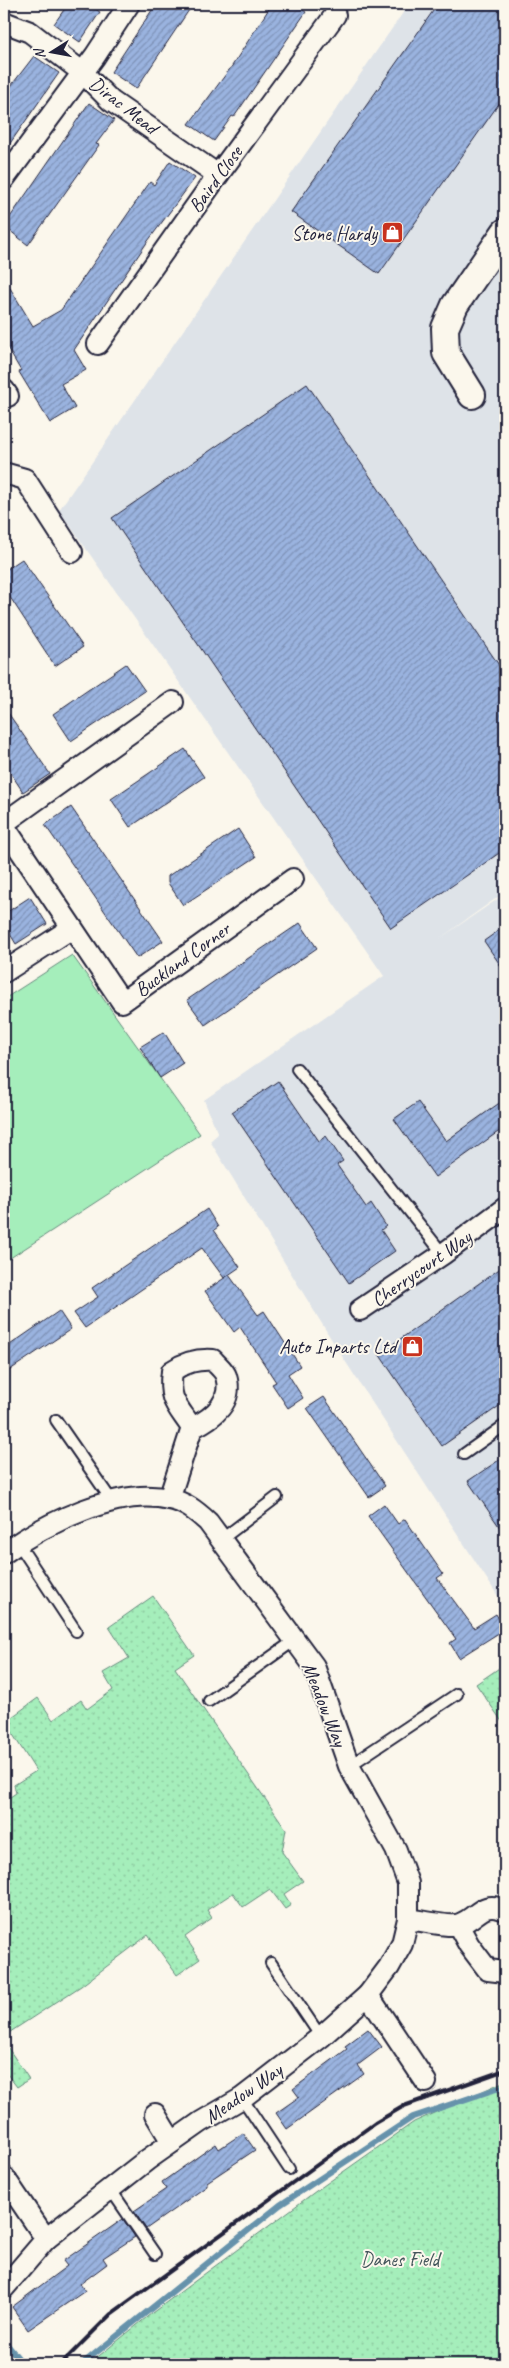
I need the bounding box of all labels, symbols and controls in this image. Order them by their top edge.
north arrow [28,28,78,78]
text: N [30,46,49,60]
street label: Dirac Mead [84,71,165,142]
street label: Baird Close [183,140,249,217]
place label: Stone Hardy [292,221,378,246]
shop icon: Stone Hardy [381,221,405,245]
street label: Buckland Corner [130,915,236,1002]
street label: Cherrycourt Way [366,1224,477,1312]
place label: Auto Inparts Ltd [279,1334,399,1359]
shop icon: Auto Inparts Ltd [400,1334,424,1358]
street label: Meadow Way [296,1658,354,1752]
street label: Meadow Way [200,2056,289,2129]
park label: Danes Field [361,2247,442,2272]

